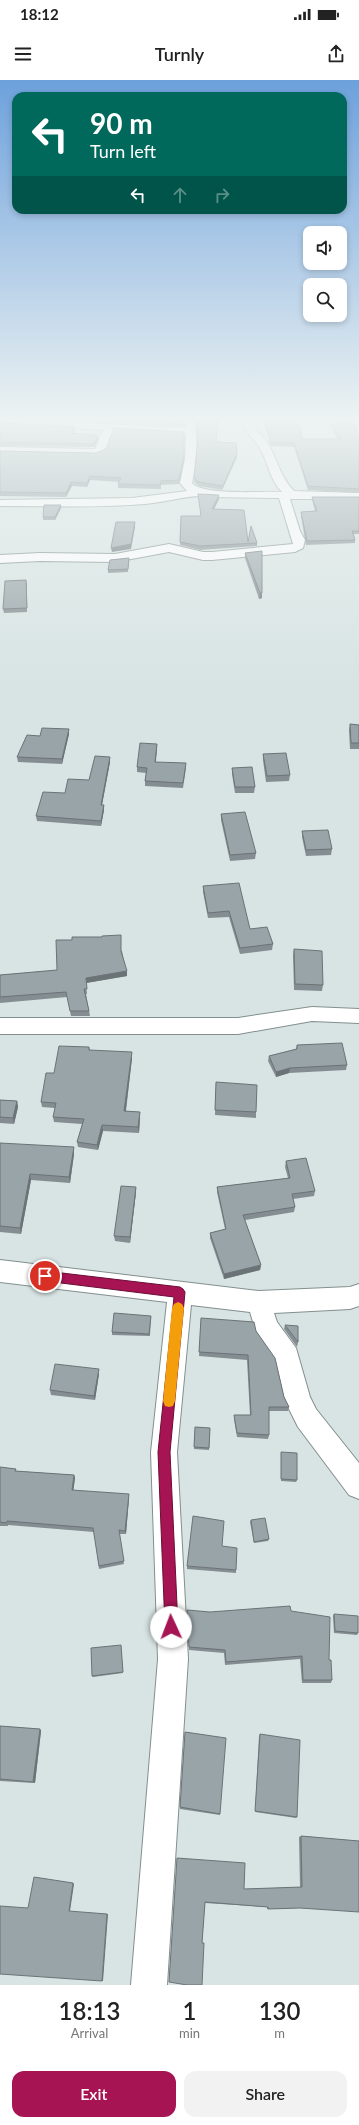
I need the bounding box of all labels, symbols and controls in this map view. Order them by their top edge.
text: 18:12 [20,5,59,23]
icon: menu [12,43,34,65]
text: Turnly [155,43,204,65]
icon: share [325,43,347,65]
text: 90 m [90,106,153,140]
icon: left [24,108,76,160]
text: Turn left [90,140,156,162]
icon: left [127,184,149,206]
icon: ahead [169,184,191,206]
icon: right [211,184,233,206]
map controls [303,226,347,322]
button: sound [303,226,347,270]
button: search [303,278,347,322]
pin [28,1259,62,1293]
icon: arrive [34,1265,56,1287]
position arrow [150,1606,192,1648]
text: 18:13 [59,1996,120,2025]
text: 1 [183,1996,196,2025]
text: 130 [259,1996,300,2025]
text: Arrival [71,2025,108,2041]
text: min [179,2025,200,2041]
text: m [274,2025,285,2041]
button: Exit [12,2071,176,2117]
button: Share [184,2071,347,2117]

